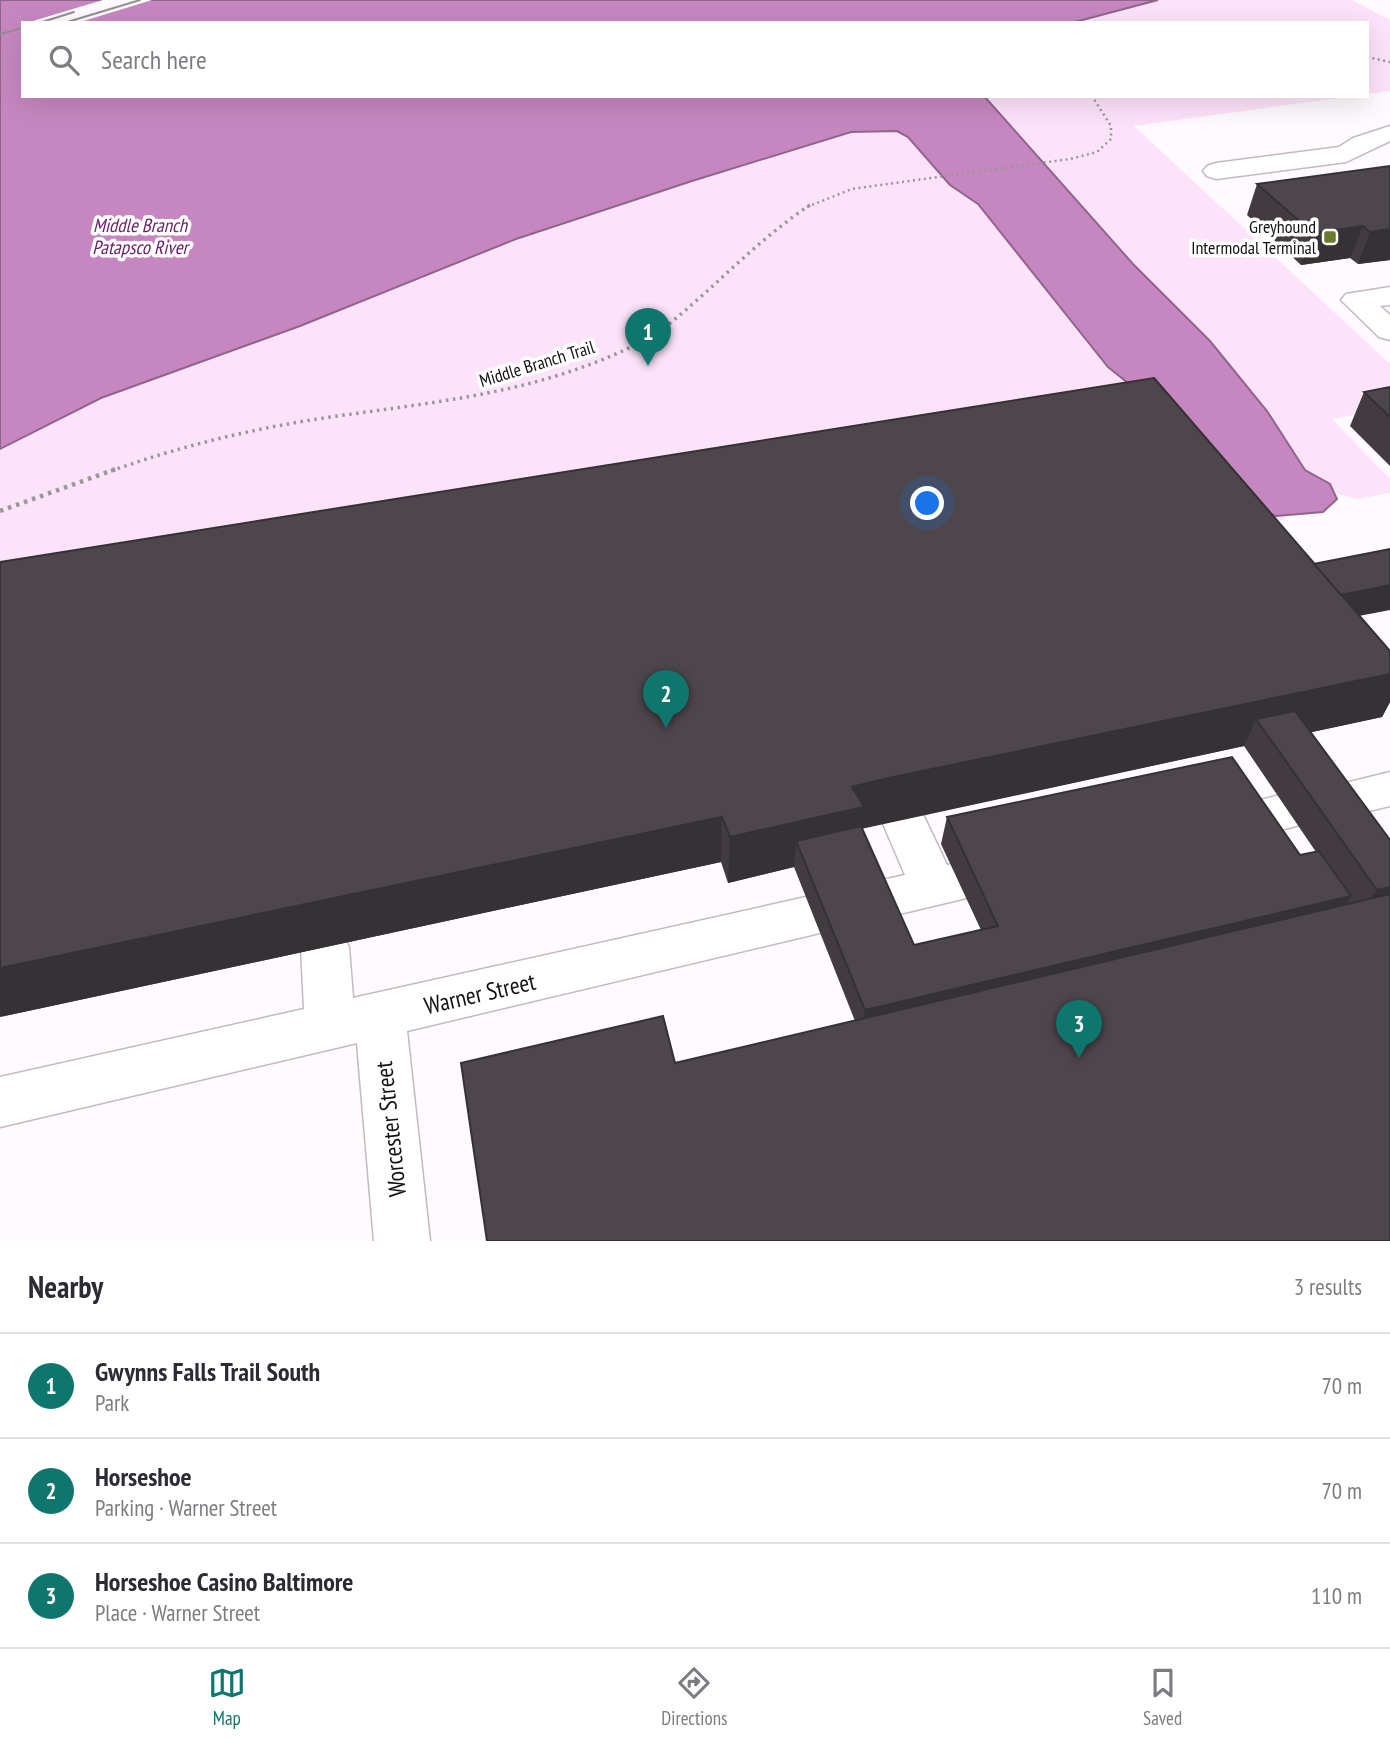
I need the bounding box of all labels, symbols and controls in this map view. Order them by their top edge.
search box [21,21,1369,98]
icon: search [45,41,83,79]
text: Search here [101,43,207,76]
water label: Middle Branch Patapsco River [92,213,191,259]
place label: Greyhound Intermodal Terminal [1191,215,1317,259]
marker: Greyhound Intermodal Terminal [1322,229,1338,245]
pin: 1 [625,308,671,366]
street label: Middle Branch Trail [476,335,598,392]
your location [910,486,944,520]
pin: 2 [643,670,689,728]
street label: Warner Street [421,966,539,1021]
pin: 3 [1056,1000,1102,1058]
street label: Worcester Street [368,1059,413,1198]
text: Nearby [28,1267,103,1306]
text: 3 results [1294,1272,1362,1301]
text: Gwynns Falls Trail South [95,1355,320,1388]
text: 1 [46,1371,57,1400]
text: 70 m [1321,1371,1362,1400]
text: Park [95,1388,129,1417]
text: Horseshoe [95,1460,192,1493]
text: 2 [46,1476,57,1505]
text: 70 m [1321,1476,1362,1505]
text: Parking · Warner Street [95,1493,277,1522]
text: Horseshoe Casino Baltimore [95,1565,353,1598]
text: 3 [46,1581,57,1610]
text: 110 m [1311,1581,1362,1610]
text: Place · Warner Street [95,1598,260,1627]
tab: Map [208,1664,246,1730]
tab: Directions [661,1664,727,1730]
tab: Saved [1143,1664,1182,1730]

